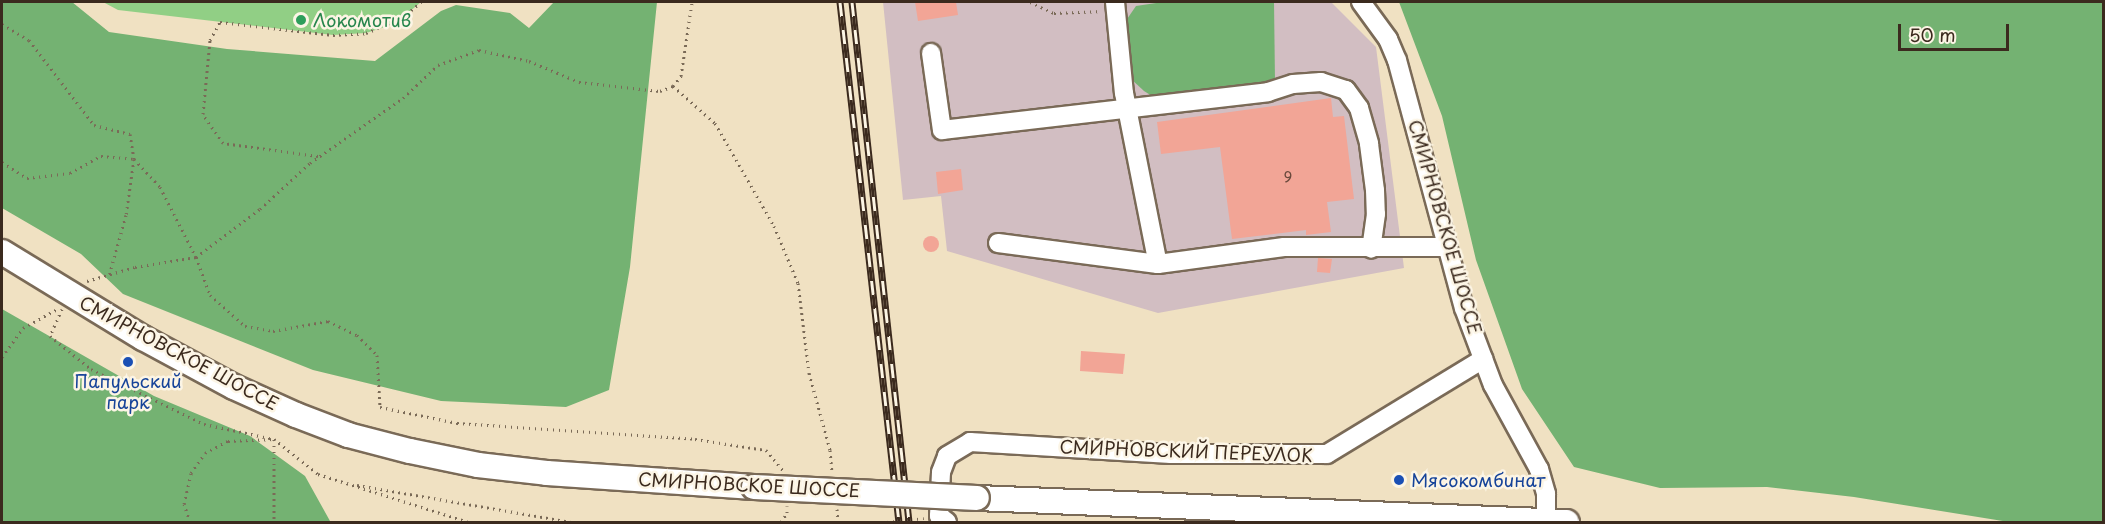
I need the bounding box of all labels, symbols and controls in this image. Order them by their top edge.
place label: Локомотив [313,9,411,31]
scale bar [1901,12,2012,50]
marker: Локомотив [294,13,308,27]
text: 50 m [1909,21,1956,48]
street label: СМИРНОВСКОЕ ШОССЕ [1404,116,1486,338]
house number: 9 [1284,167,1292,185]
street label: СМИРНОВСКОЕ ШОССЕ [75,291,283,415]
marker: Папульский парк [121,355,135,369]
place label: Папульский парк [74,371,182,413]
street label: СМИРНОВСКИЙ ПЕРЕУЛОК [1059,436,1313,466]
street label: СМИРНОВСКОЕ ШОССЕ [636,468,862,502]
place label: Мясокомбинат [1411,469,1545,491]
marker: Мясокомбинат [1392,473,1406,487]

